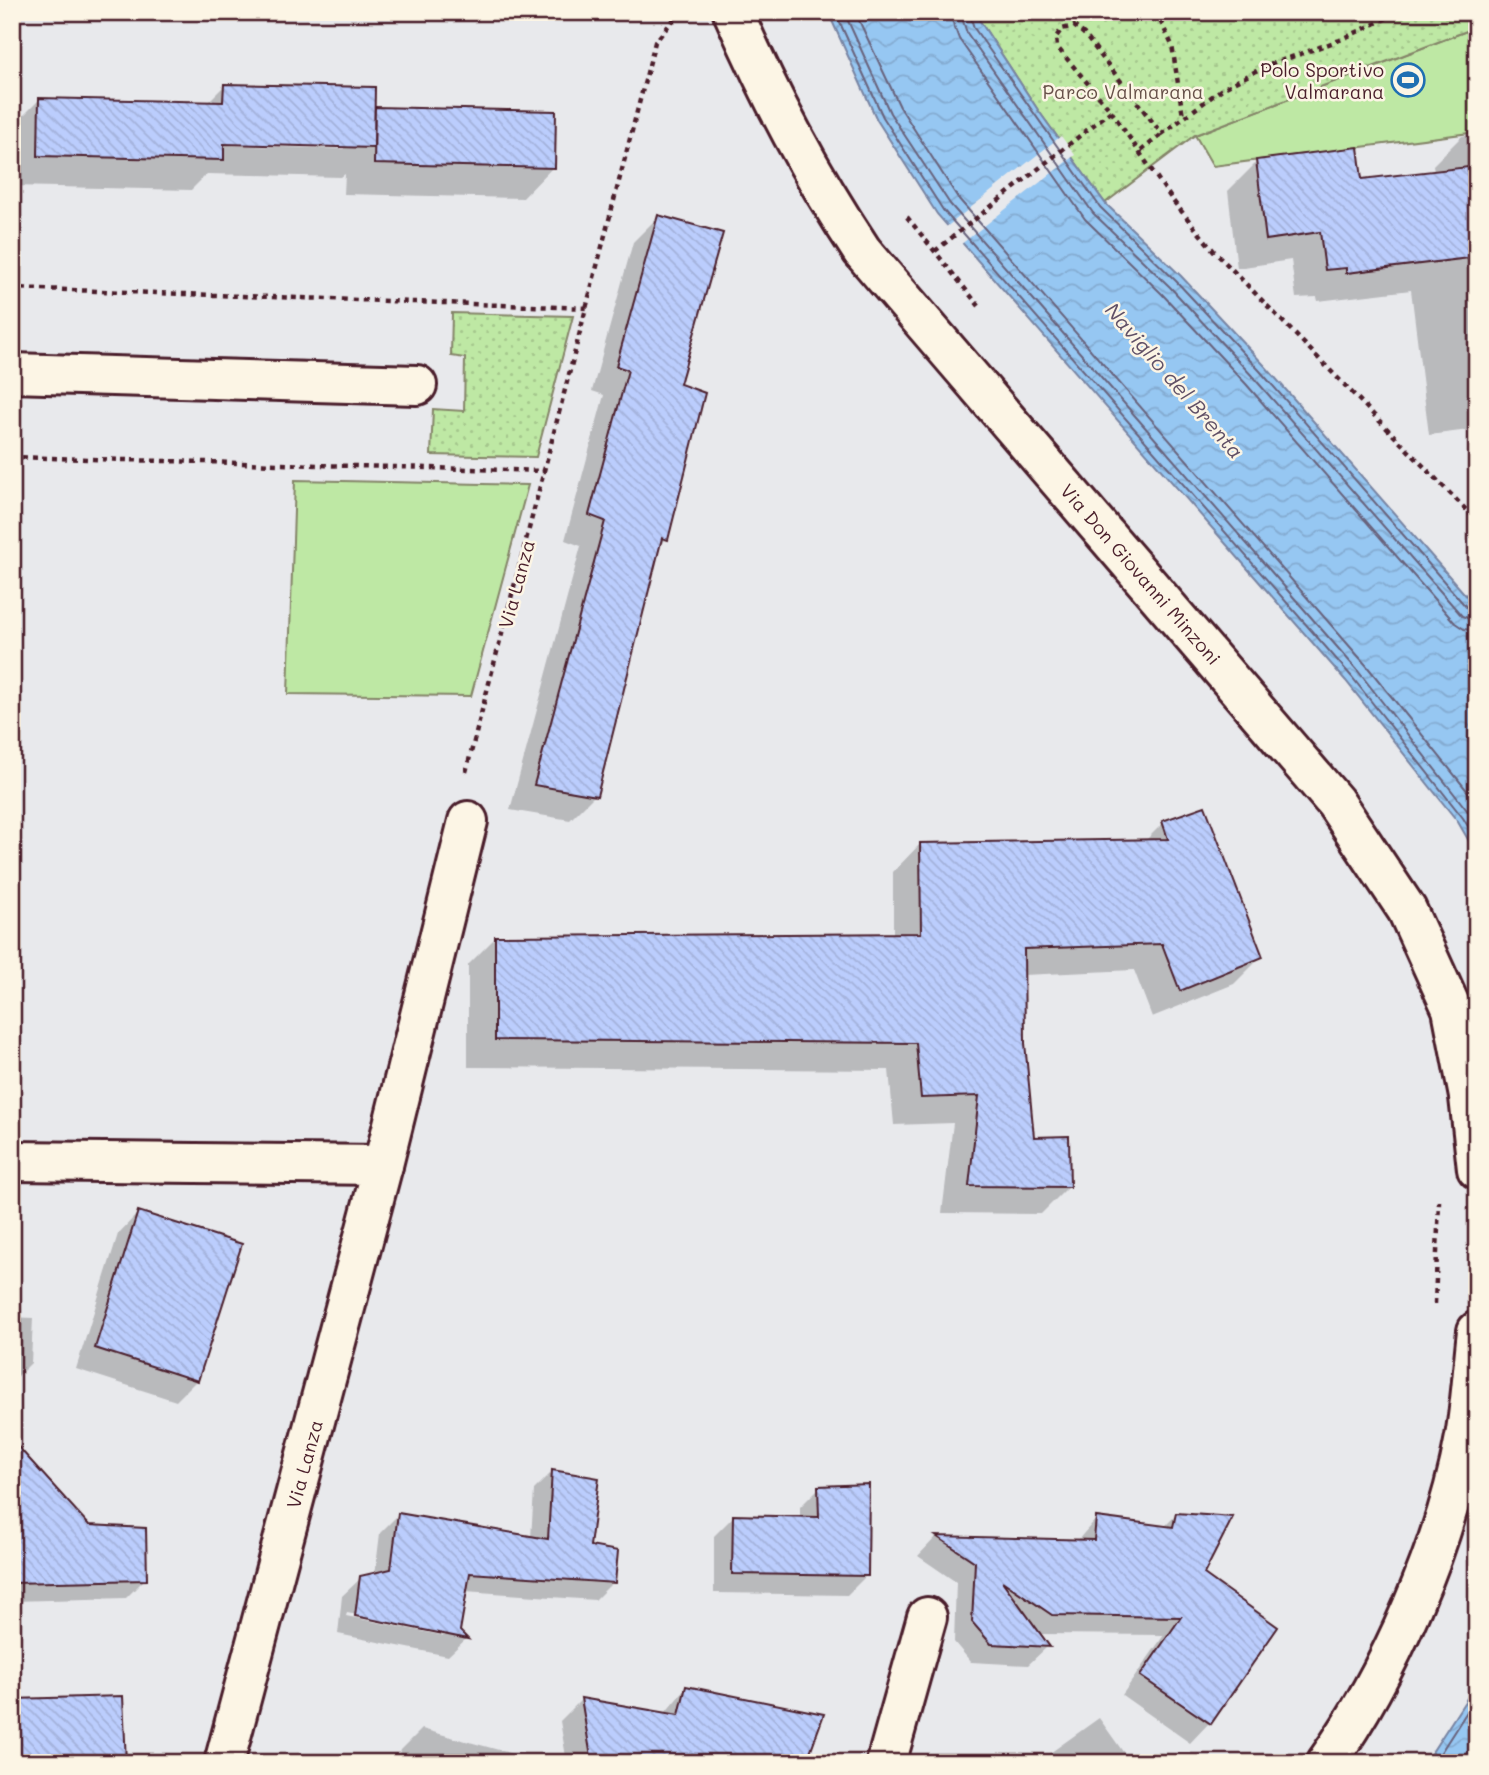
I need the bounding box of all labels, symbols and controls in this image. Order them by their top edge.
place label: Polo Sportivo Valmarana [1260,57,1384,104]
sports icon: Polo Sportivo Valmarana [1389,61,1427,99]
park label: Parco Valmarana [1042,79,1204,104]
water label: Naviglio del Brenta [1100,296,1250,464]
street label: Via Don Giovanni Minzoni [1055,478,1227,670]
street label: Via Lanza [492,537,540,631]
street label: Via Lanza [280,1417,328,1511]

